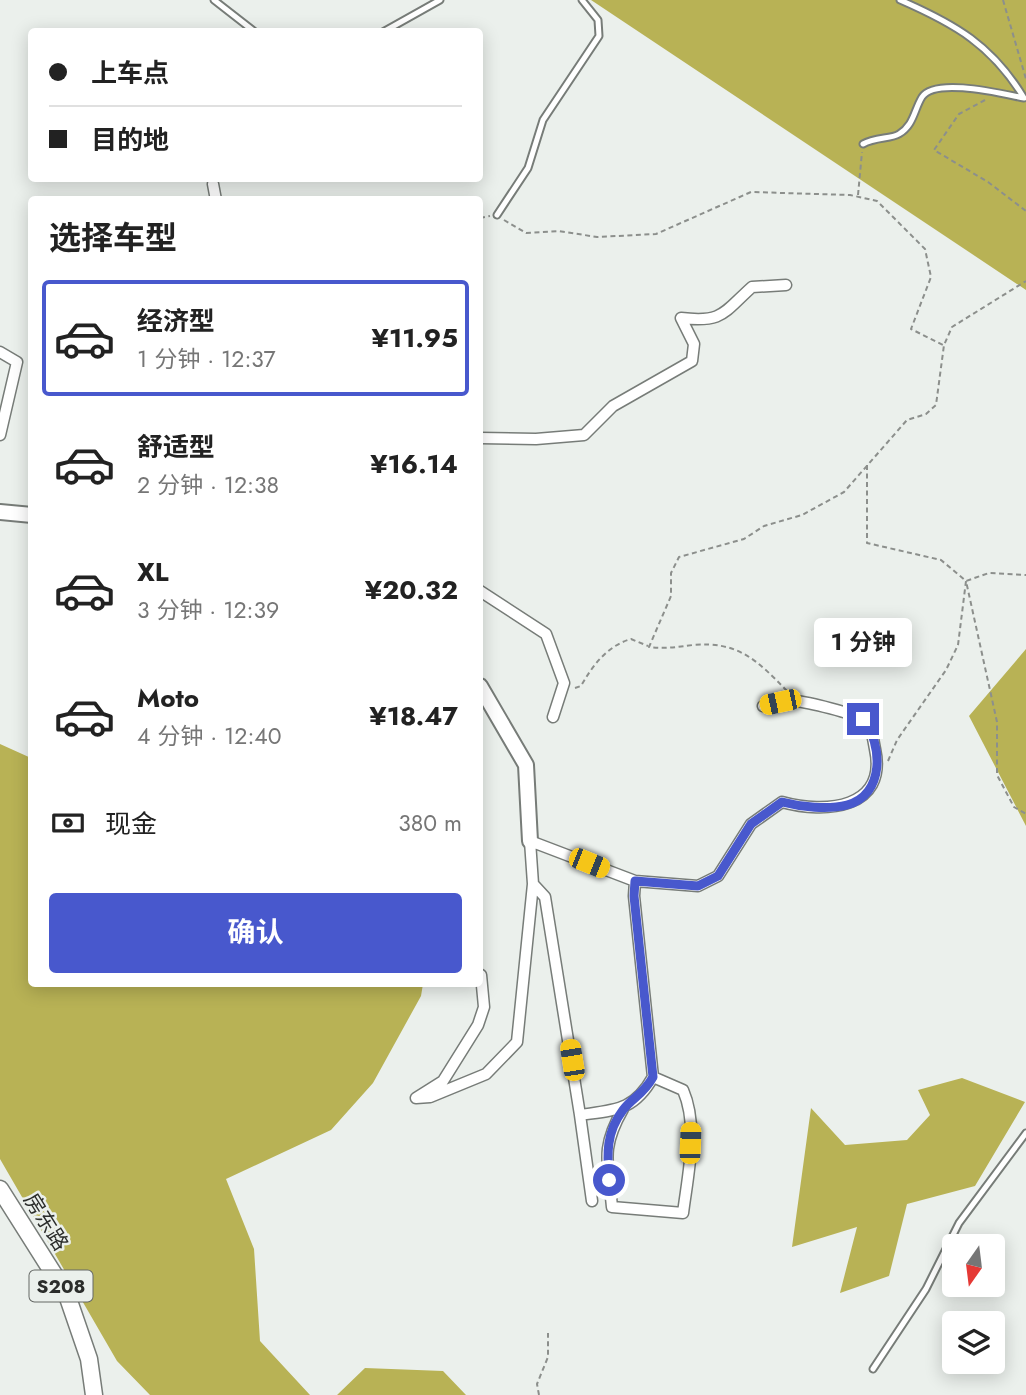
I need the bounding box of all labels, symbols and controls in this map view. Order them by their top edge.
text: 上车点 [91,54,169,92]
text: 目的地 [91,121,169,159]
text: 选择车型 [49,215,177,261]
text: 经济型 [137,302,215,340]
icon: car [53,307,116,370]
text: ¥11.95 [372,319,458,357]
text: 1 分钟 · 12:37 [137,342,276,376]
text: 舒适型 [137,428,215,466]
icon: car [53,433,116,496]
text: ¥16.14 [370,445,458,483]
text: 2 分钟 · 12:38 [137,468,279,502]
text: XL [137,553,169,591]
icon: car [53,559,116,622]
text: ¥20.32 [365,571,458,609]
text: 3 分钟 · 12:39 [137,593,279,627]
callout: 1 分钟 [814,618,912,666]
text: 1 分钟 [831,625,895,659]
text: Moto [137,679,199,717]
icon: car [53,685,116,748]
car [758,687,803,717]
text: ¥18.47 [369,697,458,735]
route end [847,703,879,735]
text: 4 分钟 · 12:40 [137,719,282,753]
icon: cash [49,804,87,842]
text: 现金 [105,805,157,843]
text: 380 m [398,806,462,840]
car [566,845,613,881]
button: 确认 [49,893,462,973]
car [559,1038,586,1082]
car [679,1122,702,1164]
route start [593,1164,625,1196]
street label: 房东路 [17,1187,75,1257]
north arrow [942,1234,1004,1297]
map controls [942,1234,1005,1374]
road number: S208 [29,1270,92,1302]
button: layers [942,1311,1005,1374]

